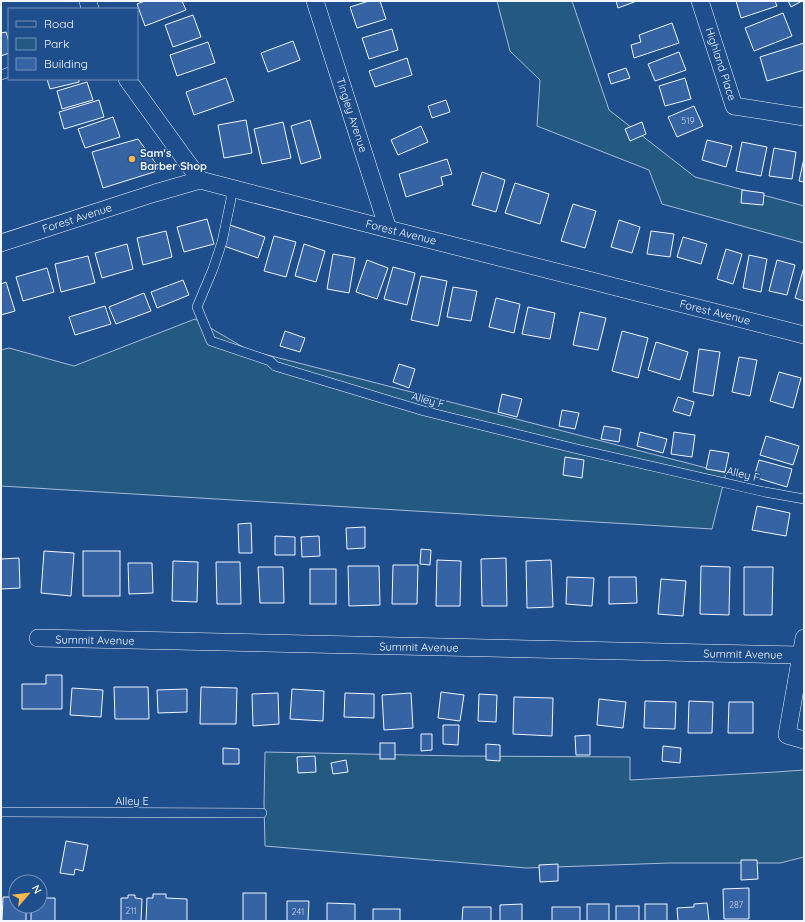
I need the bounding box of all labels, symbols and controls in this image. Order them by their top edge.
legend [8,8,138,80]
text: Road [44,16,74,31]
street label: Highland Place [703,26,739,102]
text: Park [44,36,69,51]
text: Building [44,56,88,71]
street label: Tingley Avenue [333,76,371,154]
house number: 519 [681,115,695,126]
place label: Sam's Barber Shop [140,146,207,173]
marker: Sam's Barber Shop [127,154,137,164]
street label: Forest Avenue [40,200,114,236]
street label: Forest Avenue [364,216,438,248]
street label: Forest Avenue [678,296,752,328]
street label: Alley F [410,389,446,411]
street label: Alley F [725,463,761,485]
street label: Summit Avenue [55,632,135,648]
street label: Summit Avenue [379,639,459,655]
street label: Summit Avenue [703,646,783,662]
street label: Alley E [115,794,149,808]
north arrow [8,874,48,914]
text: N [29,882,45,896]
house number: 287 [729,899,743,910]
house number: 211 [125,905,137,916]
house number: 241 [292,906,304,917]

